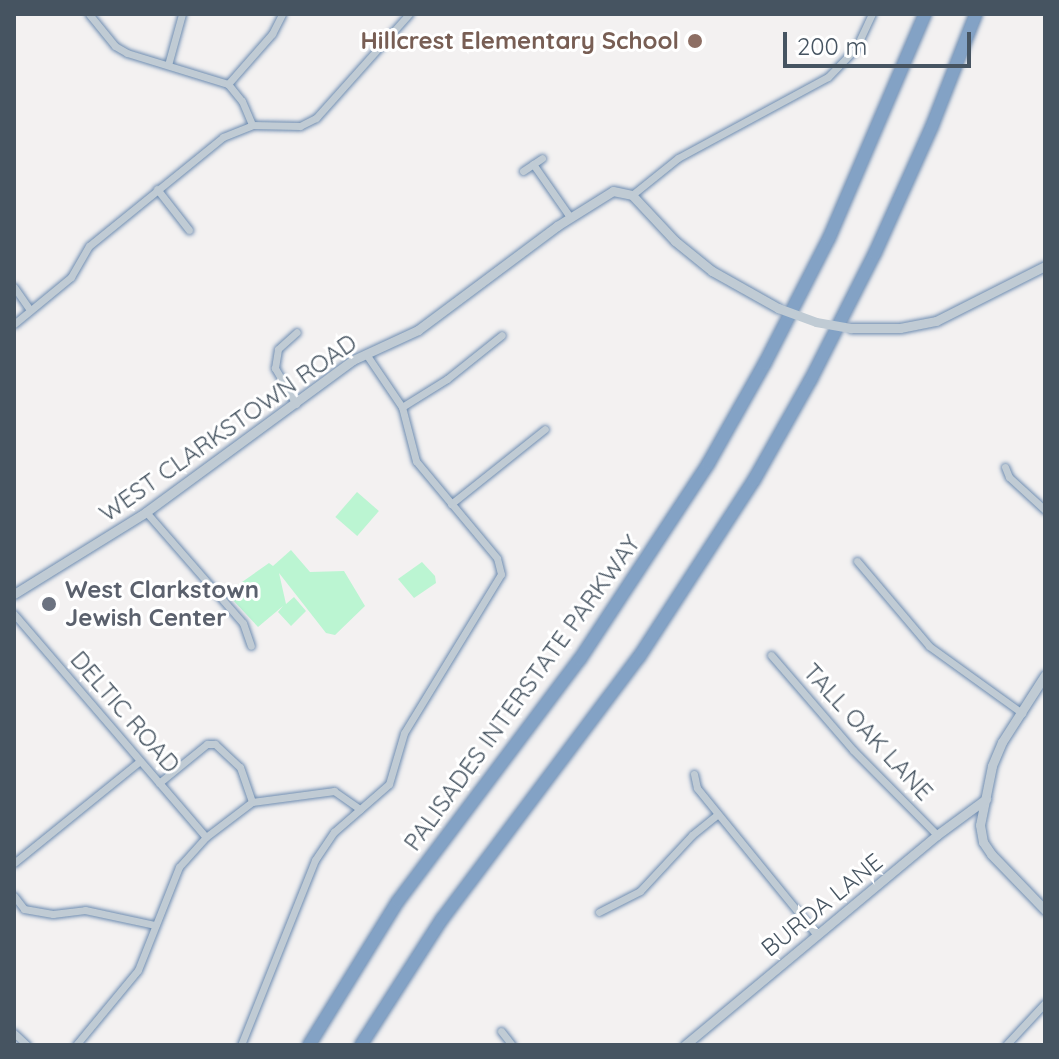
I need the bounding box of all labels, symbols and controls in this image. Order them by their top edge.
scale bar [787,16,975,66]
place label: Hillcrest Elementary School [361,27,679,55]
text: 200 m [797,31,867,61]
marker: Hillcrest Elementary School [686,32,704,50]
street label: WEST CLARKSTOWN ROAD [94,328,362,528]
street label: PALISADES INTERSTATE PARKWAY [398,530,646,856]
place label: West Clarkstown Jewish Center [65,576,259,632]
marker: West Clarkstown Jewish Center [40,595,58,613]
street label: DELTIC ROAD [64,645,186,779]
street label: TALL OAK LANE [797,658,939,806]
street label: BURDA LANE [756,847,888,963]

